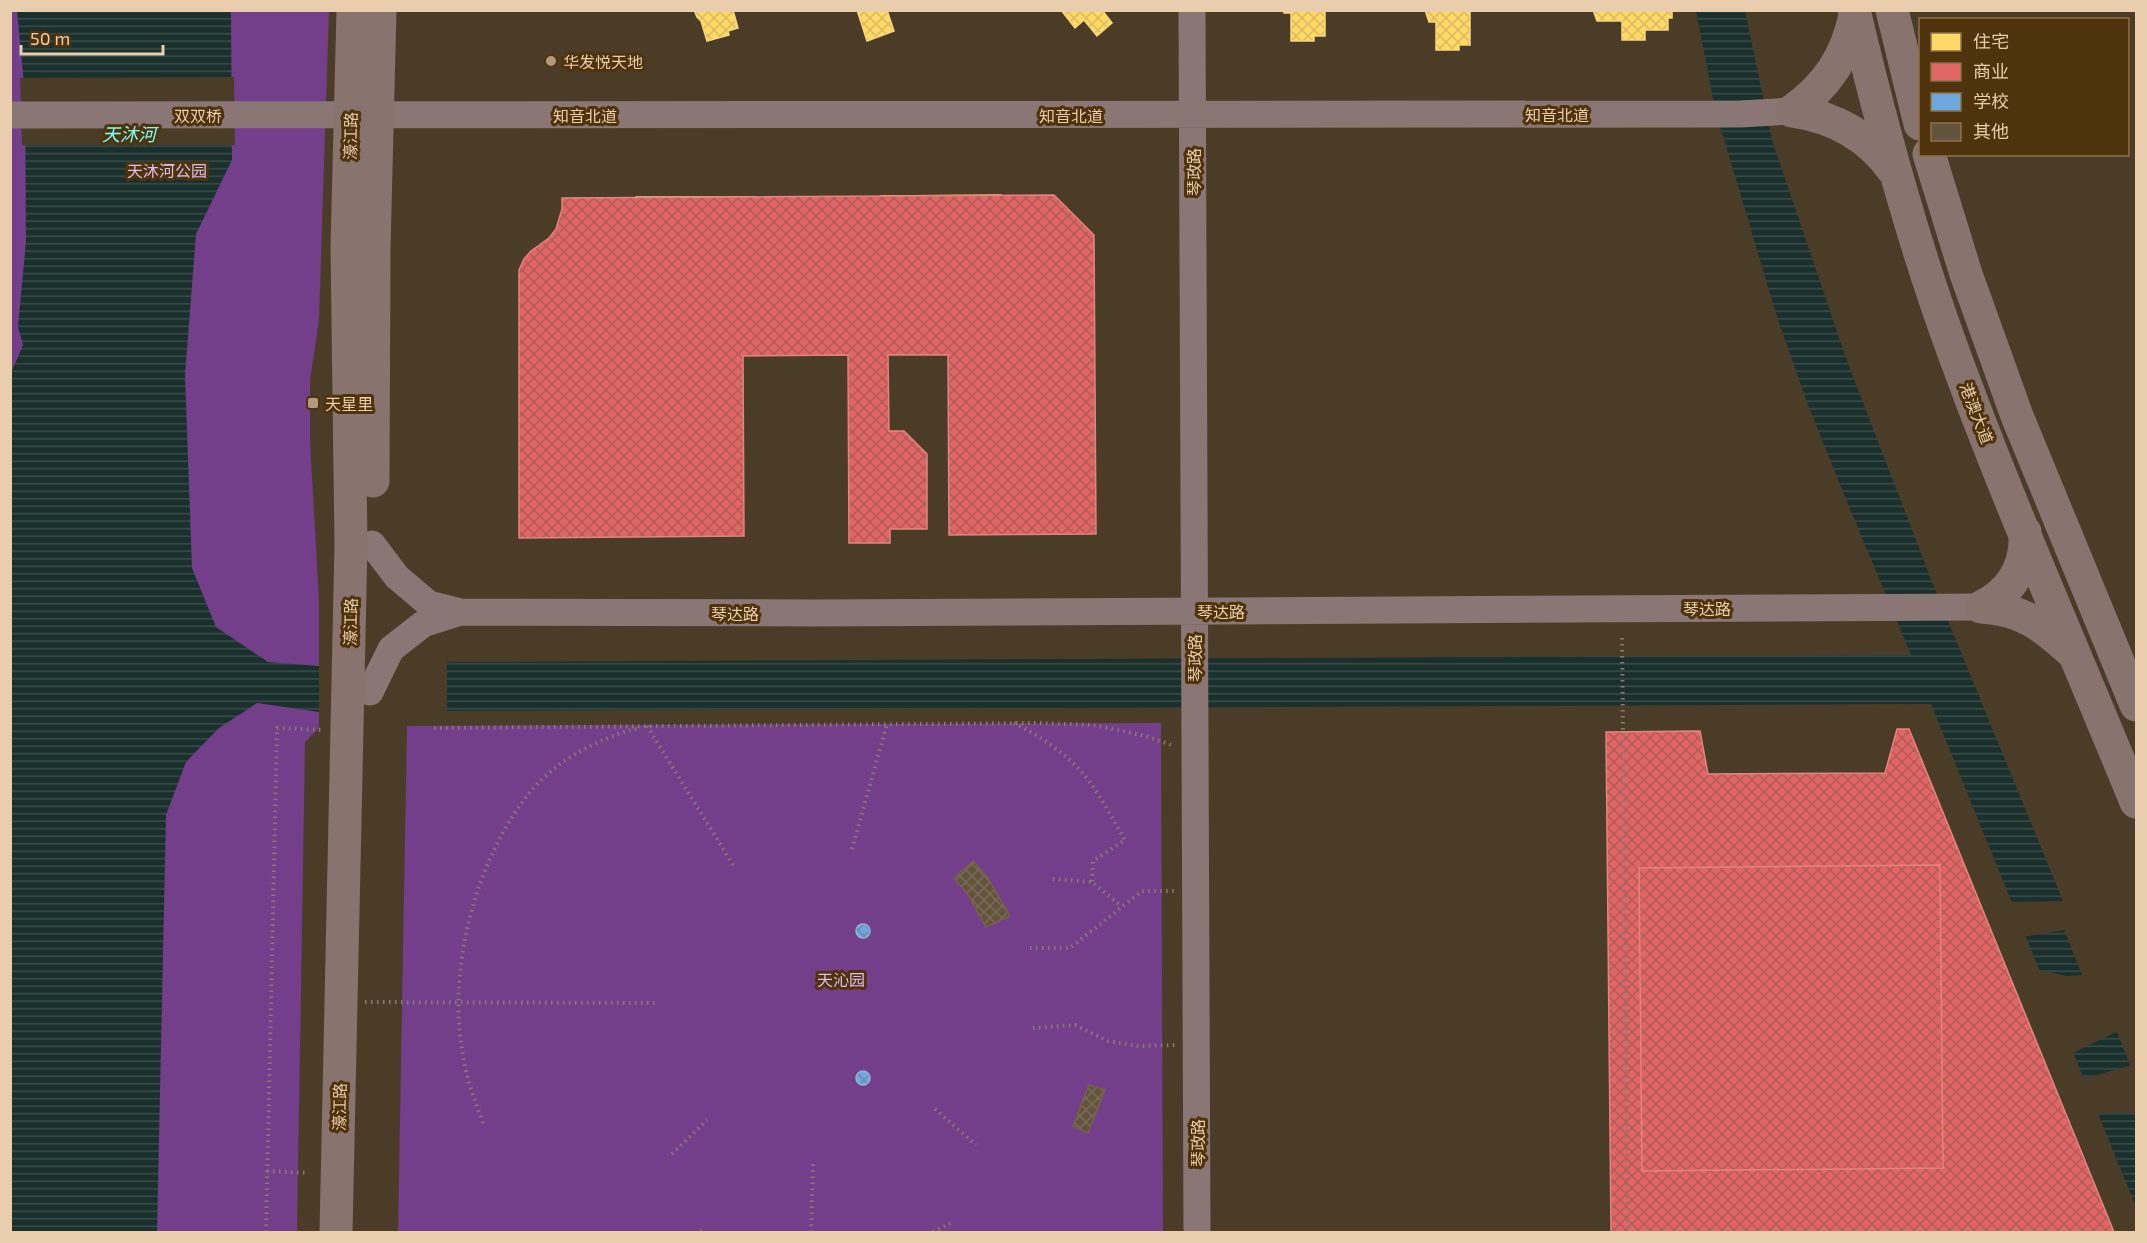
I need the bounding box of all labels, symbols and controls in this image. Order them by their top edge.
scale bar [21,18,164,56]
legend [1919,18,2129,156]
text: 50 m [30,27,70,49]
text: 住宅 [1973,30,2009,52]
place label: 华发悦天地 [563,52,643,71]
marker: 华发悦天地 [544,54,558,68]
text: 商业 [1973,60,2009,82]
text: 学校 [1973,90,2009,112]
street label: 知音北道 [1525,105,1589,124]
street label: 双双桥 [174,106,222,125]
street label: 知音北道 [553,106,617,125]
street label: 知音北道 [1039,106,1103,125]
street label: 濠江路 [340,112,360,160]
text: 其他 [1973,120,2009,142]
water label: 天沐河 [102,123,159,145]
street label: 琴政路 [1184,148,1203,196]
park label: 天沐河公园 [127,161,207,180]
street label: 港澳大道 [1957,380,1997,446]
place label: 天星里 [325,394,373,413]
marker: 天星里 [306,396,320,410]
street label: 濠江路 [340,598,360,646]
street label: 琴达路 [1683,599,1731,618]
street label: 琴达路 [1197,602,1245,621]
street label: 琴达路 [711,604,759,623]
street label: 琴政路 [1185,634,1204,682]
park label: 天沁园 [817,970,865,989]
street label: 濠江路 [329,1083,349,1131]
street label: 琴政路 [1188,1119,1207,1167]

